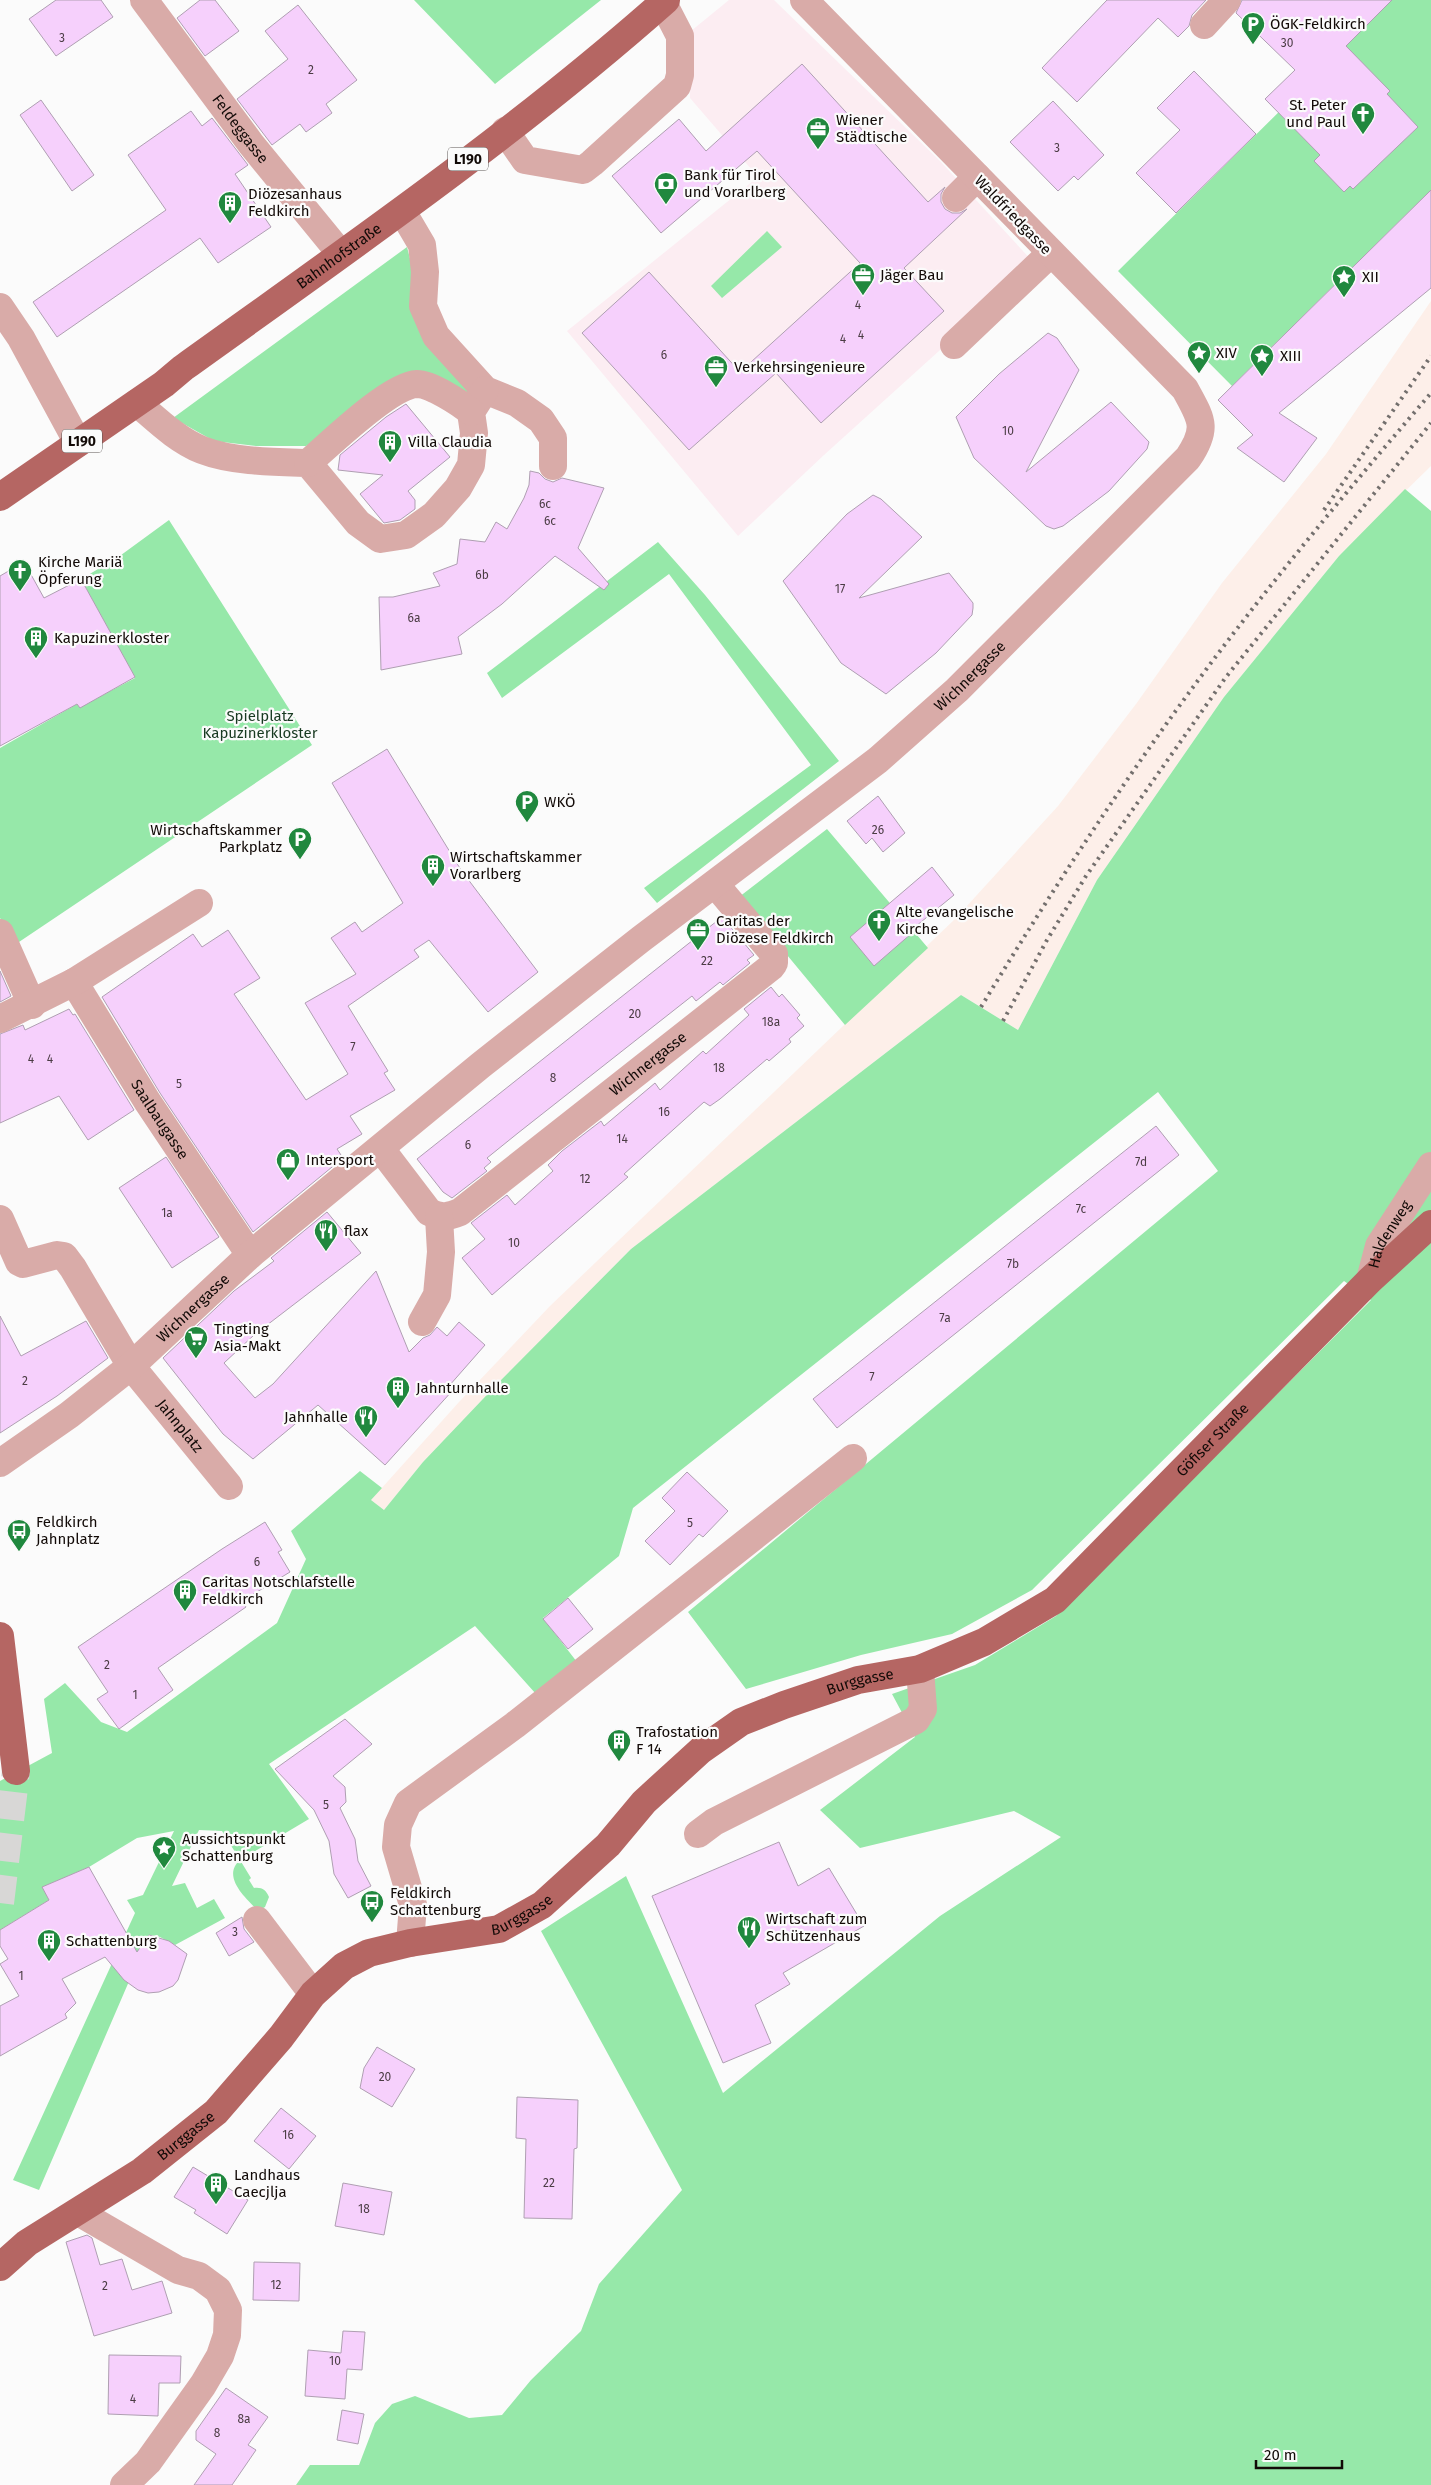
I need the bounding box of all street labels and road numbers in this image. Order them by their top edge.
street label: Feldeggasse [208,91,272,167]
road number: L190 [448,148,488,170]
street label: Waldfriedgasse [971,172,1055,258]
street label: Bahnhofstraße [293,219,385,293]
road number: L190 [62,430,102,452]
street label: Wichnergasse [930,637,1009,715]
street label: Wichnergasse [606,1028,690,1100]
street label: Saalbaugasse [127,1076,192,1163]
street label: Haldenweg [1364,1197,1415,1270]
street label: Wichnergasse [153,1270,233,1346]
street label: Jahnplatz [153,1396,207,1457]
street label: Göfiser Straße [1173,1399,1253,1480]
street label: Burggasse [824,1665,895,1699]
street label: Burggasse [490,1891,557,1939]
street label: Burggasse [153,2107,218,2164]

